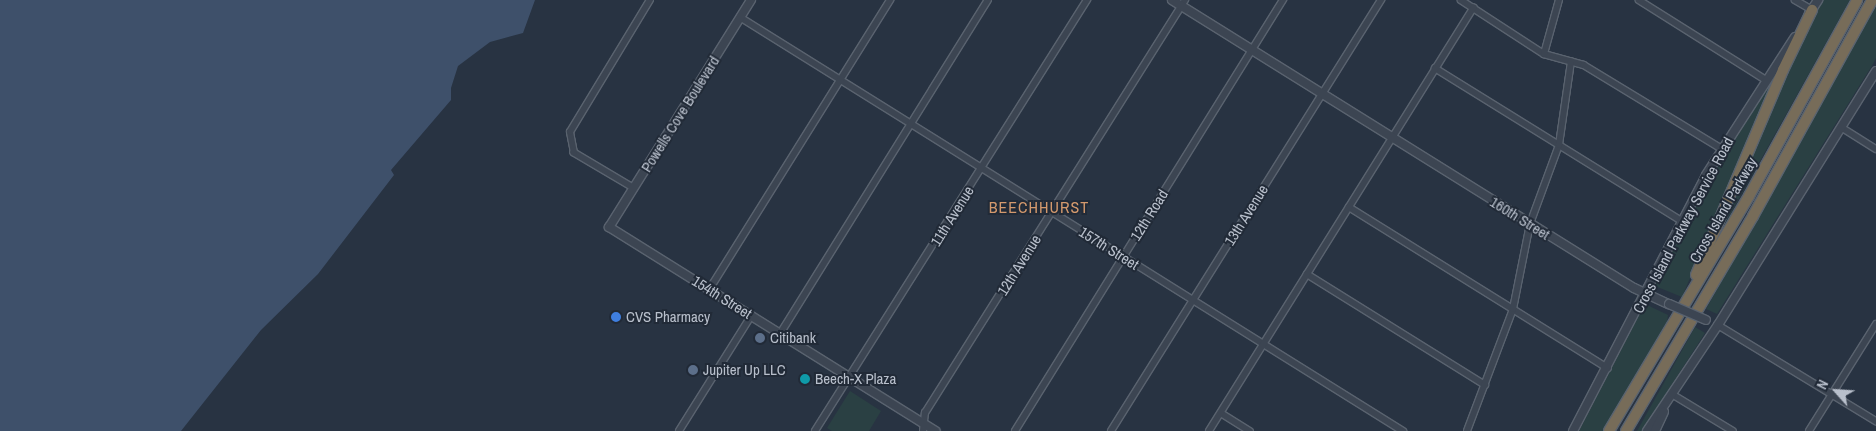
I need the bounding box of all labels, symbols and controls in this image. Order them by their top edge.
street label: Powells Cove Boulevard [637,53,723,175]
street label: Cross Island Parkway Service Road [1629,134,1737,316]
street label: Cross Island Parkway [1685,154,1761,266]
street label: 13th Avenue [1220,181,1272,249]
street label: 11th Avenue [926,182,978,250]
street label: 12th Road [1126,186,1172,244]
street label: 160th Street [1487,193,1553,243]
district label: BEECHHURST [988,197,1090,217]
street label: 157th Street [1076,223,1142,273]
street label: 12th Avenue [993,231,1045,299]
street label: 154th Street [689,272,755,322]
place label: CVS Pharmacy [626,308,710,326]
marker: CVS Pharmacy [610,311,622,323]
place label: Citibank [770,329,816,347]
marker: Citibank [754,332,766,344]
place label: Jupiter Up LLC [703,361,786,379]
marker: Jupiter Up LLC [687,364,699,376]
north arrow [1811,366,1861,416]
place label: Beech-X Plaza [815,370,896,388]
marker: Beech-X Plaza [799,373,811,385]
text: N [1813,377,1832,392]

